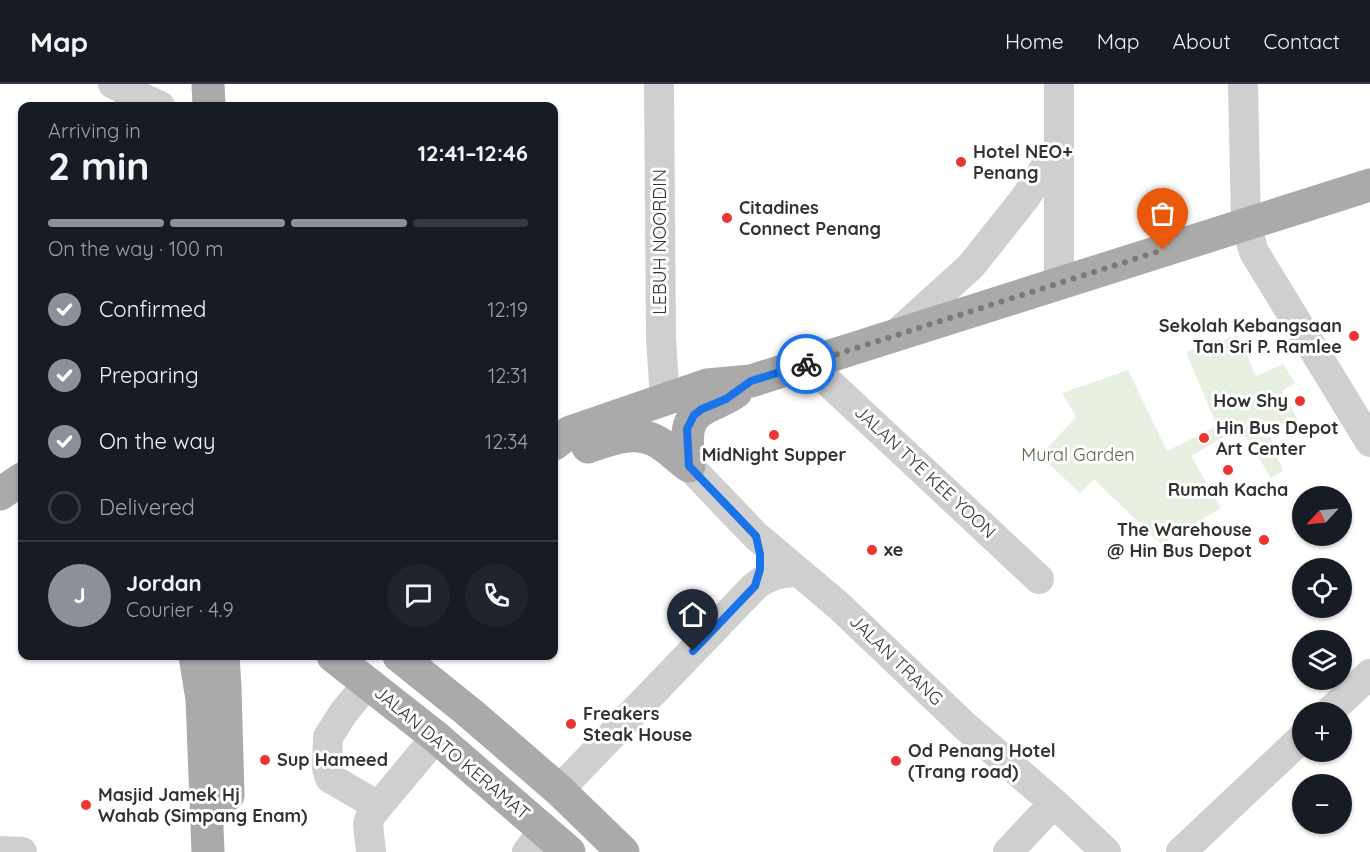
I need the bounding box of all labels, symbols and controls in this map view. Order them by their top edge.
text: Map [30,24,88,59]
text: Home [1005,28,1064,54]
text: Map [1097,28,1140,54]
text: About [1173,28,1231,54]
text: Contact [1264,28,1340,54]
text: Arriving in [48,118,141,143]
text: 12:41–12:46 [417,139,528,167]
place label: Hotel NEO+ Penang [973,140,1073,184]
text: 2 min [48,141,150,190]
marker: Hotel NEO+ Penang [954,155,968,169]
street label: LEBUH NOORDIN [648,169,671,315]
pin [1137,188,1188,250]
place label: Citadines Connect Penang [739,196,881,240]
icon: bag [1146,197,1179,230]
marker: Citadines Connect Penang [720,211,734,225]
text: On the way · 100 m [48,236,224,261]
icon: check [48,293,81,326]
text: Confirmed [99,295,206,323]
text: 12:19 [487,297,528,322]
place label: Sekolah Kebangsaan Tan Sri P. Ramlee [1159,314,1342,358]
marker: Sekolah Kebangsaan Tan Sri P. Ramlee [1347,329,1361,343]
courier [776,334,836,394]
icon: bike [790,348,823,381]
icon: check [48,359,81,392]
text: Preparing [99,361,199,389]
text: 12:31 [488,363,528,388]
place label: How Shy [1213,389,1288,412]
marker: How Shy [1293,394,1307,408]
street label: JALAN TYE KEE YOON [850,400,1001,543]
place label: Hin Bus Depot Art Center [1216,416,1339,460]
icon: check [48,425,81,458]
text: On the way [99,427,215,455]
marker: MidNight Supper [767,428,781,442]
text: 12:34 [485,429,528,454]
marker: Hin Bus Depot Art Center [1197,431,1211,445]
place label: MidNight Supper [702,443,846,466]
park label: Mural Garden [1021,443,1135,466]
marker: Rumah Kacha [1221,463,1235,477]
place label: Rumah Kacha [1168,478,1288,501]
north arrow [1292,486,1352,546]
map controls [1292,486,1352,834]
text: Delivered [99,493,195,521]
place label: The Warehouse @ Hin Bus Depot [1107,518,1252,562]
marker: The Warehouse @ Hin Bus Depot [1257,533,1271,547]
place label: xe [884,538,903,561]
marker: xe [865,543,879,557]
button: locate [1292,558,1352,618]
button: chat [387,564,450,627]
button: phone [465,564,528,627]
text: Jordan [126,569,202,597]
text: J [73,581,86,609]
pin [667,589,718,651]
text: Courier · 4.9 [126,597,234,622]
icon: home [676,598,709,631]
street label: JALAN TRANG [845,609,948,710]
button: layers [1292,630,1352,690]
street label: JALAN DATO KERAMAT [370,681,535,825]
place label: Freakers Steak House [583,702,692,746]
button: + [1292,702,1352,762]
marker: Freakers Steak House [564,717,578,731]
place label: Od Penang Hotel (Trang road) [908,739,1056,783]
place label: Sup Hameed [277,748,388,771]
marker: Sup Hameed [258,753,272,767]
marker: Od Penang Hotel (Trang road) [889,754,903,768]
button: − [1292,774,1352,834]
place label: Masjid Jamek Hj Wahab (Simpang Enam) [98,783,308,827]
marker: Masjid Jamek Hj Wahab (Simpang Enam) [79,798,93,812]

